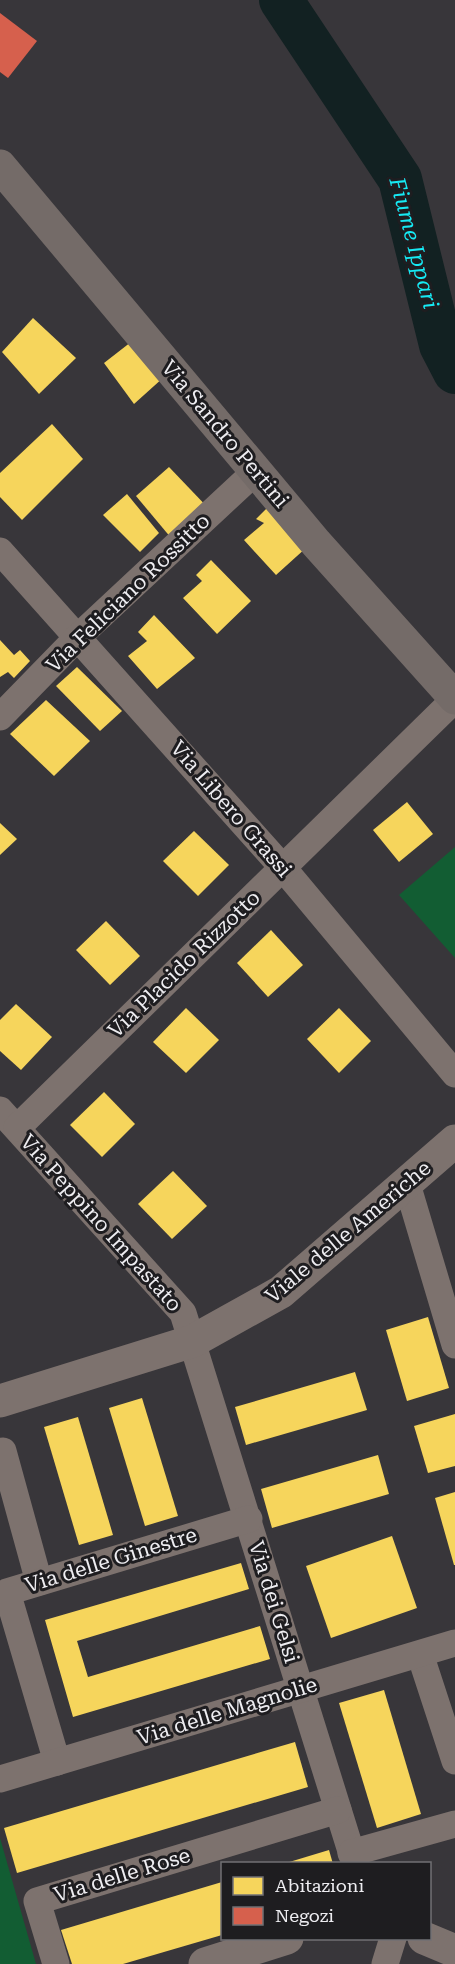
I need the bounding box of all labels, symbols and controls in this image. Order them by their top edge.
water label: Fiume Ippari [384,174,444,311]
street label: Via Sandro Pertini [156,356,294,513]
street label: Via Feliciano Rossitto [41,509,215,677]
street label: Via Libero Grassi [165,736,297,882]
street label: Via Placido Rizzotto [103,885,265,1043]
street label: Via Peppino Impastato [15,1130,187,1316]
street label: Viale delle Americhe [261,1156,435,1308]
street label: Via delle Ginestre [22,1522,200,1598]
street label: Via dei Gelsi [244,1538,304,1666]
street label: Via delle Magnolie [134,1672,320,1750]
street label: Via delle Rose [51,1843,193,1907]
legend [221,1862,431,1940]
text: Abitazioni [275,1875,364,1896]
text: Negozi [275,1905,334,1926]

